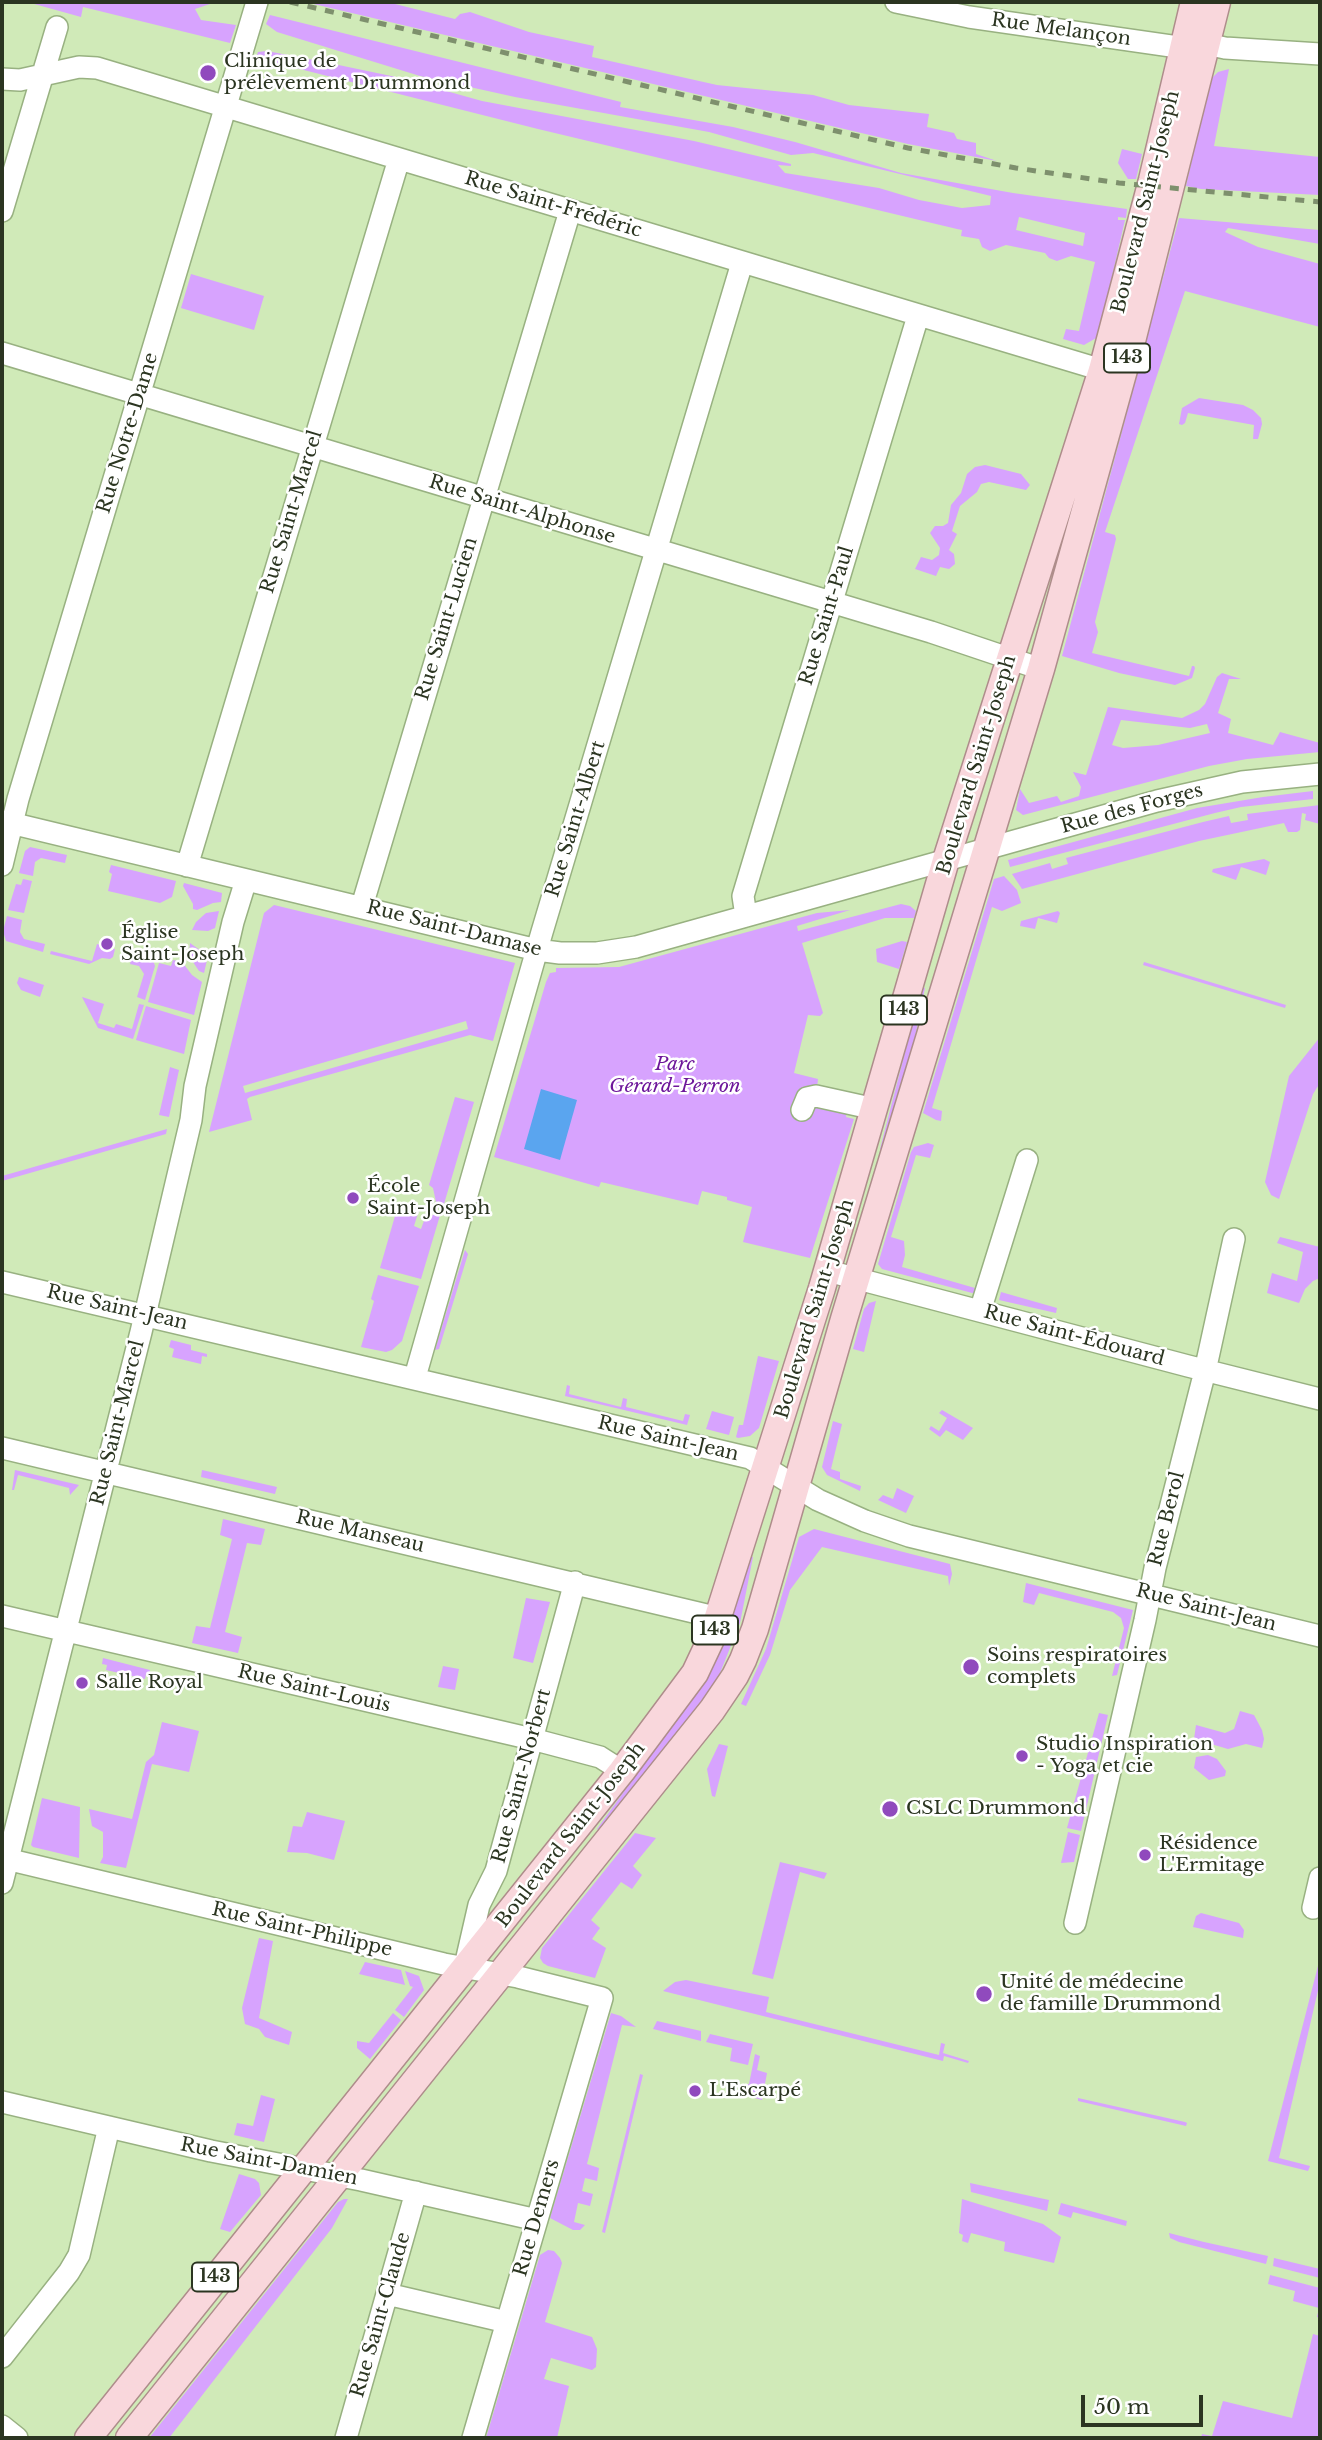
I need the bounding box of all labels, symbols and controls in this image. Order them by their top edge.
street label: Rue Melançon [990,9,1132,51]
place label: Clinique de prélèvement Drummond [224,51,470,95]
marker: Clinique de prélèvement Drummond [198,63,218,83]
street label: Boulevard Saint-Joseph [1107,88,1185,316]
street label: Rue Saint-Frédéric [462,167,644,243]
road number: 143 [1104,344,1150,372]
street label: Rue Notre-Dame [93,350,163,516]
street label: Rue Saint-Marcel [256,428,328,596]
street label: Rue Saint-Alphonse [426,471,618,549]
street label: Rue Saint-Lucien [411,535,483,703]
street label: Rue Saint-Paul [795,544,859,688]
street label: Boulevard Saint-Joseph [933,652,1021,878]
street label: Rue Saint-Albert [541,738,611,900]
street label: Rue des Forges [1059,779,1205,839]
street label: Rue Saint-Damase [364,896,544,962]
place label: Église Saint-Joseph [121,922,244,966]
marker: Église Saint-Joseph [99,936,115,952]
road number: 143 [881,995,927,1024]
park label: Parc Gérard-Perron [609,1054,741,1098]
place label: École Saint-Joseph [367,1176,490,1220]
marker: École Saint-Joseph [345,1190,361,1206]
street label: Boulevard Saint-Joseph [771,1196,859,1422]
street label: Rue Saint-Jean [44,1281,190,1335]
street label: Rue Saint-Édouard [981,1301,1167,1371]
street label: Rue Saint-Marcel [86,1338,150,1508]
street label: Rue Saint-Jean [595,1412,741,1466]
street label: Rue Berol [1144,1469,1190,1569]
street label: Rue Manseau [294,1506,426,1558]
street label: Rue Saint-Jean [1133,1580,1279,1636]
road number: 143 [692,1616,738,1644]
place label: Soins respiratoires complets [987,1645,1167,1689]
marker: Soins respiratoires complets [961,1657,981,1677]
street label: Rue Saint-Louis [235,1660,393,1718]
place label: Salle Royal [96,1672,203,1694]
marker: Salle Royal [74,1675,90,1691]
street label: Rue Saint-Norbert [488,1686,556,1866]
place label: Studio Inspiration - Yoga et cie [1036,1734,1213,1778]
street label: Boulevard Saint-Joseph [492,1738,650,1932]
marker: Studio Inspiration - Yoga et cie [1014,1748,1030,1764]
place label: CSLC Drummond [906,1798,1086,1820]
marker: CSLC Drummond [880,1799,900,1819]
place label: Résidence L'Ermitage [1159,1833,1265,1877]
marker: Résidence L'Ermitage [1137,1847,1153,1863]
street label: Rue Saint-Philippe [210,1898,394,1962]
place label: Unité de médecine de famille Drummond [1000,1972,1221,2016]
marker: Unité de médecine de famille Drummond [974,1984,994,2004]
place label: L'Escarpé [709,2080,801,2102]
marker: L'Escarpé [687,2083,703,2099]
street label: Rue Saint-Damien [178,2134,360,2190]
street label: Rue Demers [509,2157,565,2279]
street label: Rue Saint-Claude [347,2230,415,2400]
road number: 143 [192,2262,238,2292]
scale bar [1084,2380,1206,2424]
text: 50 m [1094,2394,1149,2420]

